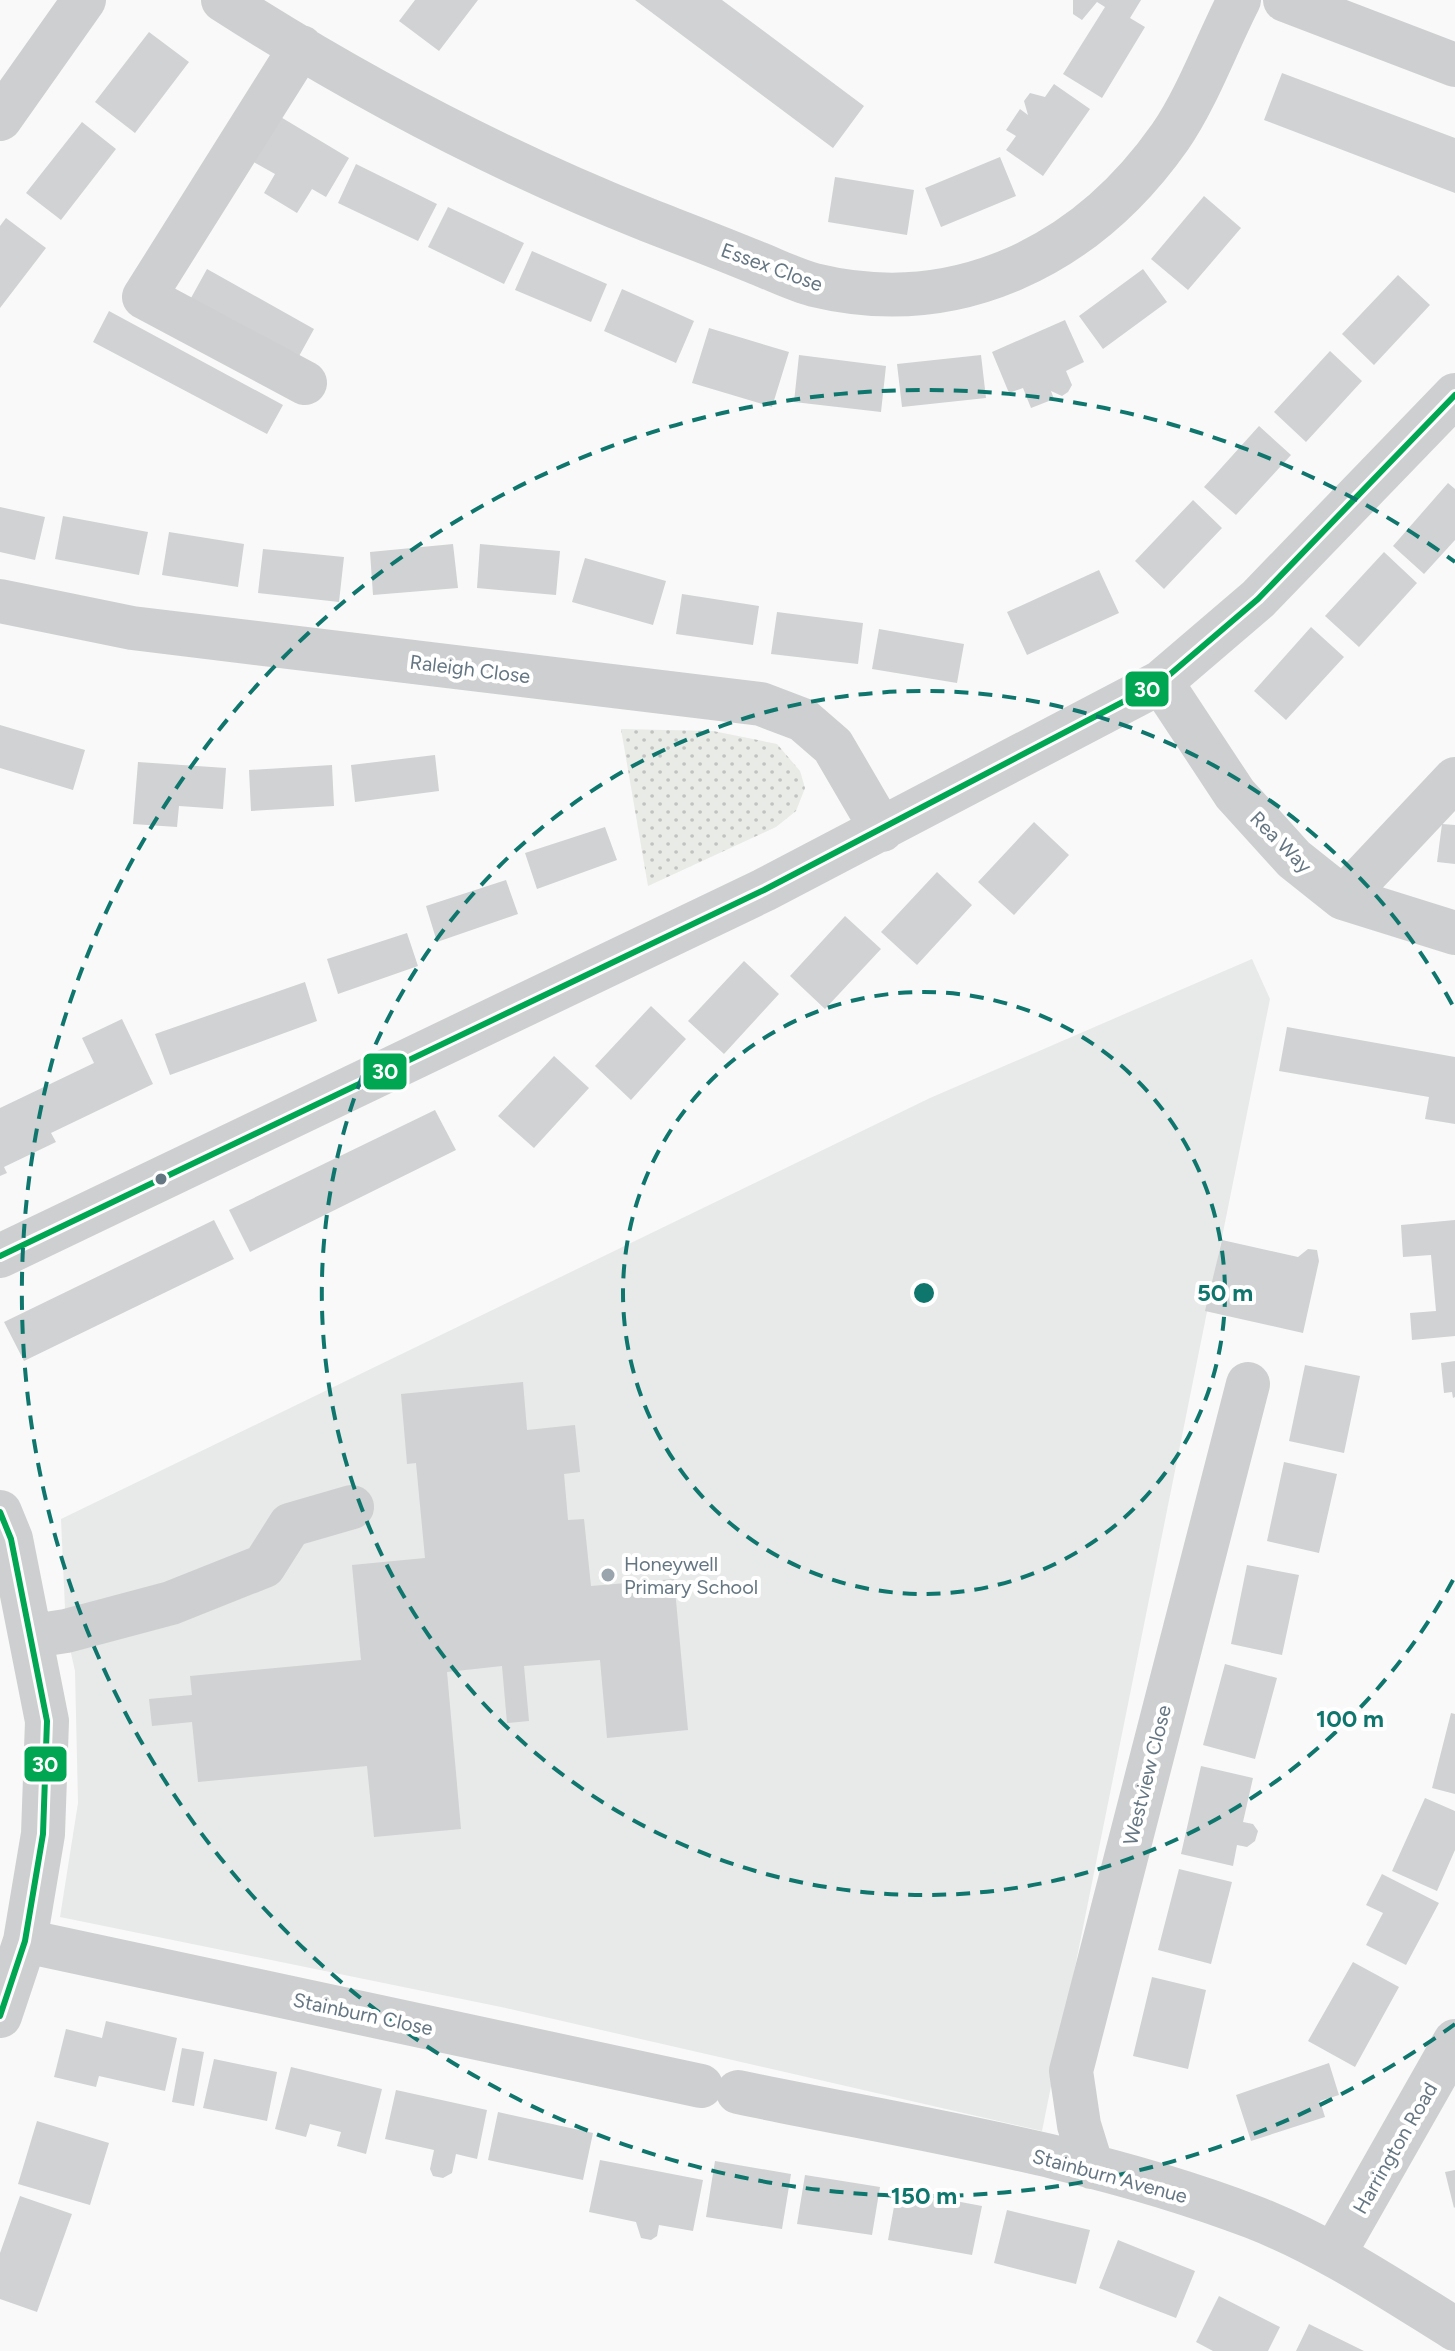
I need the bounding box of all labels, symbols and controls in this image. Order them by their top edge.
street label: Essex Close [718,238,826,296]
street label: Raleigh Close [408,650,532,688]
line badge: 30 [1124,670,1170,708]
text: 30 [1134,676,1160,703]
street label: Rea Way [1245,806,1317,878]
line badge: 30 [362,1052,408,1091]
text: 30 [372,1058,398,1085]
unlabelled marker [153,1171,169,1187]
text: 50 m [1197,1278,1253,1307]
centre of rings [910,1279,938,1307]
place label: Honeywell Primary School [624,1552,758,1599]
marker: Honeywell Primary School [599,1566,617,1584]
street label: Westview Close [1118,1703,1176,1847]
text: 100 m [1316,1704,1384,1733]
line badge: 30 [23,1745,68,1783]
text: 30 [32,1751,58,1778]
street label: Stainburn Close [291,1987,435,2041]
street label: Harrington Road [1348,2078,1442,2218]
street label: Stainburn Avenue [1030,2144,1190,2208]
text: 150 m [891,2181,957,2210]

